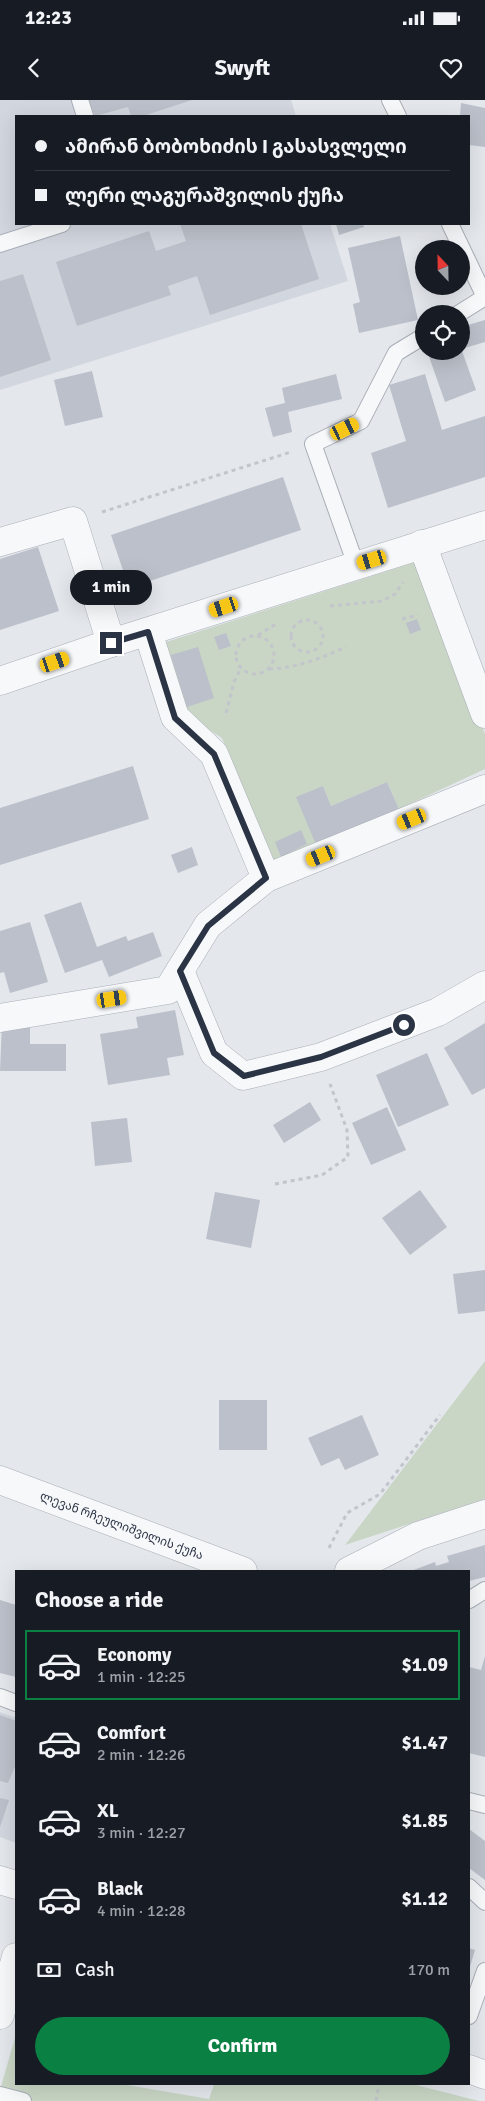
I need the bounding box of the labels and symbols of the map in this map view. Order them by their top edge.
north arrow [415,240,470,295]
car [328,416,361,442]
car [355,548,388,572]
callout: 1 min [70,570,152,606]
car [207,595,240,619]
route end [100,632,122,654]
car [38,650,71,674]
car [395,806,428,832]
car [304,843,337,869]
car [96,989,127,1009]
route start [393,1014,415,1036]
street label: ლევან რჩეულიშვილის ქუჩა [38,1488,205,1563]

